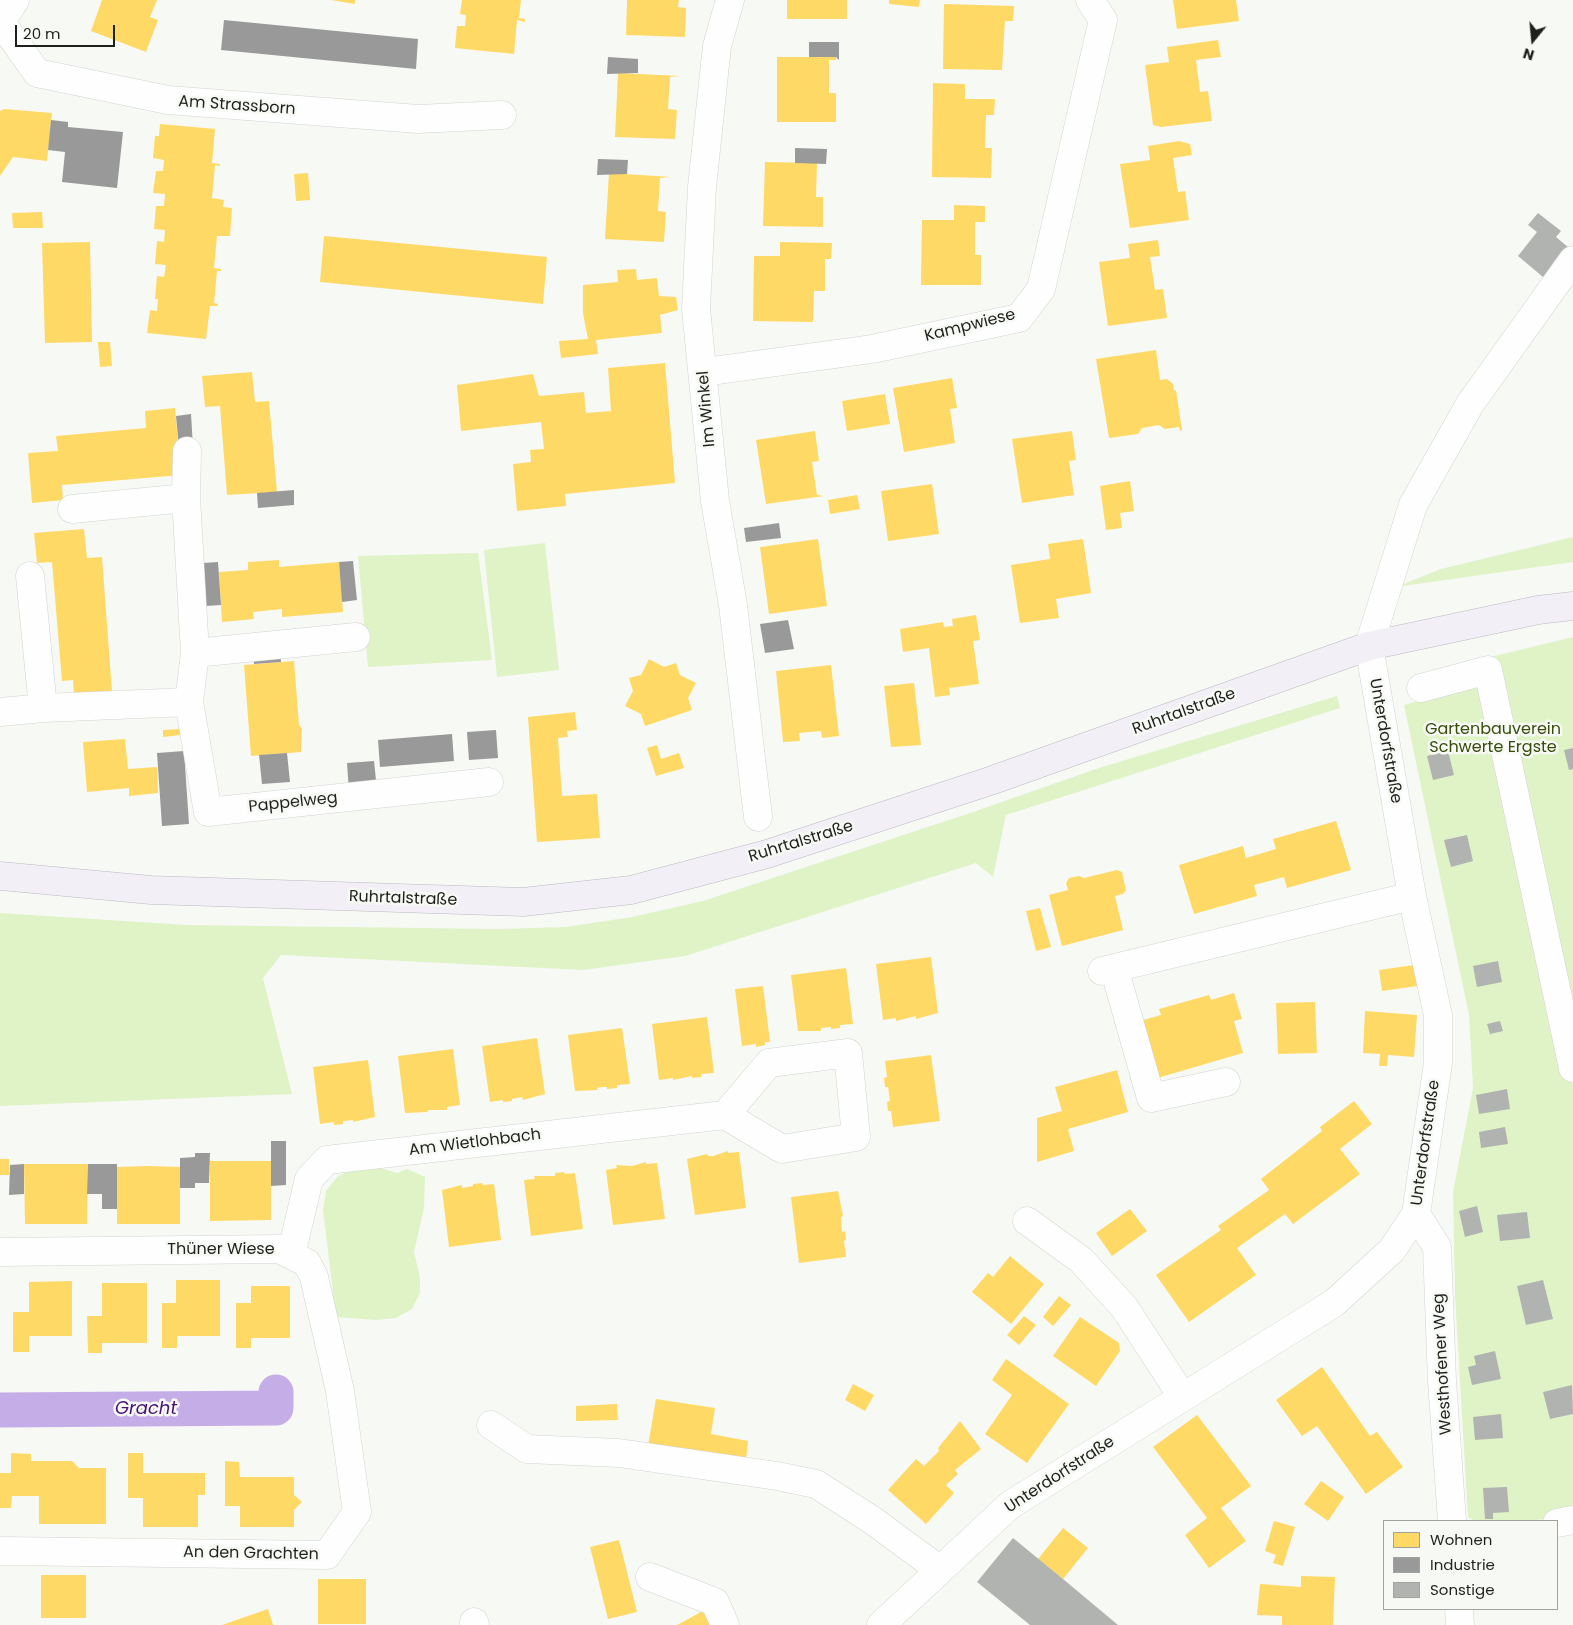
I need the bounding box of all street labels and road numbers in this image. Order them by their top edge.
street label: Am Strassborn [178,92,296,120]
street label: Kampwiese [923,305,1017,347]
street label: Im Winkel [694,370,720,448]
street label: Unterdorfstraße [1365,677,1405,805]
street label: Ruhrtalstraße [1130,684,1238,740]
street label: Pappelweg [248,789,338,817]
street label: Ruhrtalstraße [746,817,856,867]
street label: Ruhrtalstraße [348,888,458,910]
street label: Unterdorfstraße [1408,1079,1444,1207]
street label: Am Wietlohbach [408,1125,542,1161]
street label: Thüner Wiese [167,1240,275,1260]
street label: Westhofener Weg [1430,1293,1456,1435]
street label: Unterdorfstraße [1002,1432,1118,1518]
street label: An den Grachten [183,1543,319,1565]

